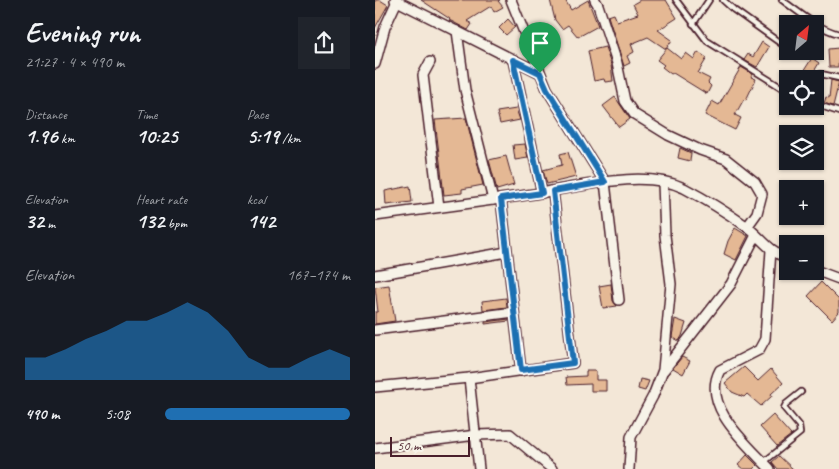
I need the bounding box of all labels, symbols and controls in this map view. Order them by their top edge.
text: Evening run [25,15,140,50]
north arrow [779,15,824,60]
map controls [779,15,824,280]
button: share [298,17,350,69]
pin [519,22,561,73]
icon: arrive [526,29,554,57]
text: 21:27 · 4 × 490 m [25,52,124,72]
button: locate [779,70,824,115]
text: Distance [25,106,67,123]
text: Time [136,106,157,123]
text: Pace [247,106,269,123]
text: 1.96 [25,123,58,149]
text: 10:25 [136,123,178,149]
text: 5:19 [247,123,279,149]
button: layers [779,125,824,170]
text: km [58,130,75,147]
text: /km [279,130,301,147]
button: + [779,180,824,225]
text: Elevation [25,191,68,208]
text: Heart rate [136,191,187,208]
text: kcal [247,191,266,208]
text: 32 [25,208,44,234]
text: 132 [136,208,164,234]
text: 142 [247,208,275,234]
text: m [44,215,55,232]
text: bpm [164,215,187,232]
button: − [779,235,824,280]
text: Elevation [25,265,74,285]
text: 167–174 m [287,265,350,285]
text: 490 m [25,404,59,424]
text: 5:08 [105,404,130,424]
scale bar [390,434,470,457]
text: 50 m [397,437,421,454]

